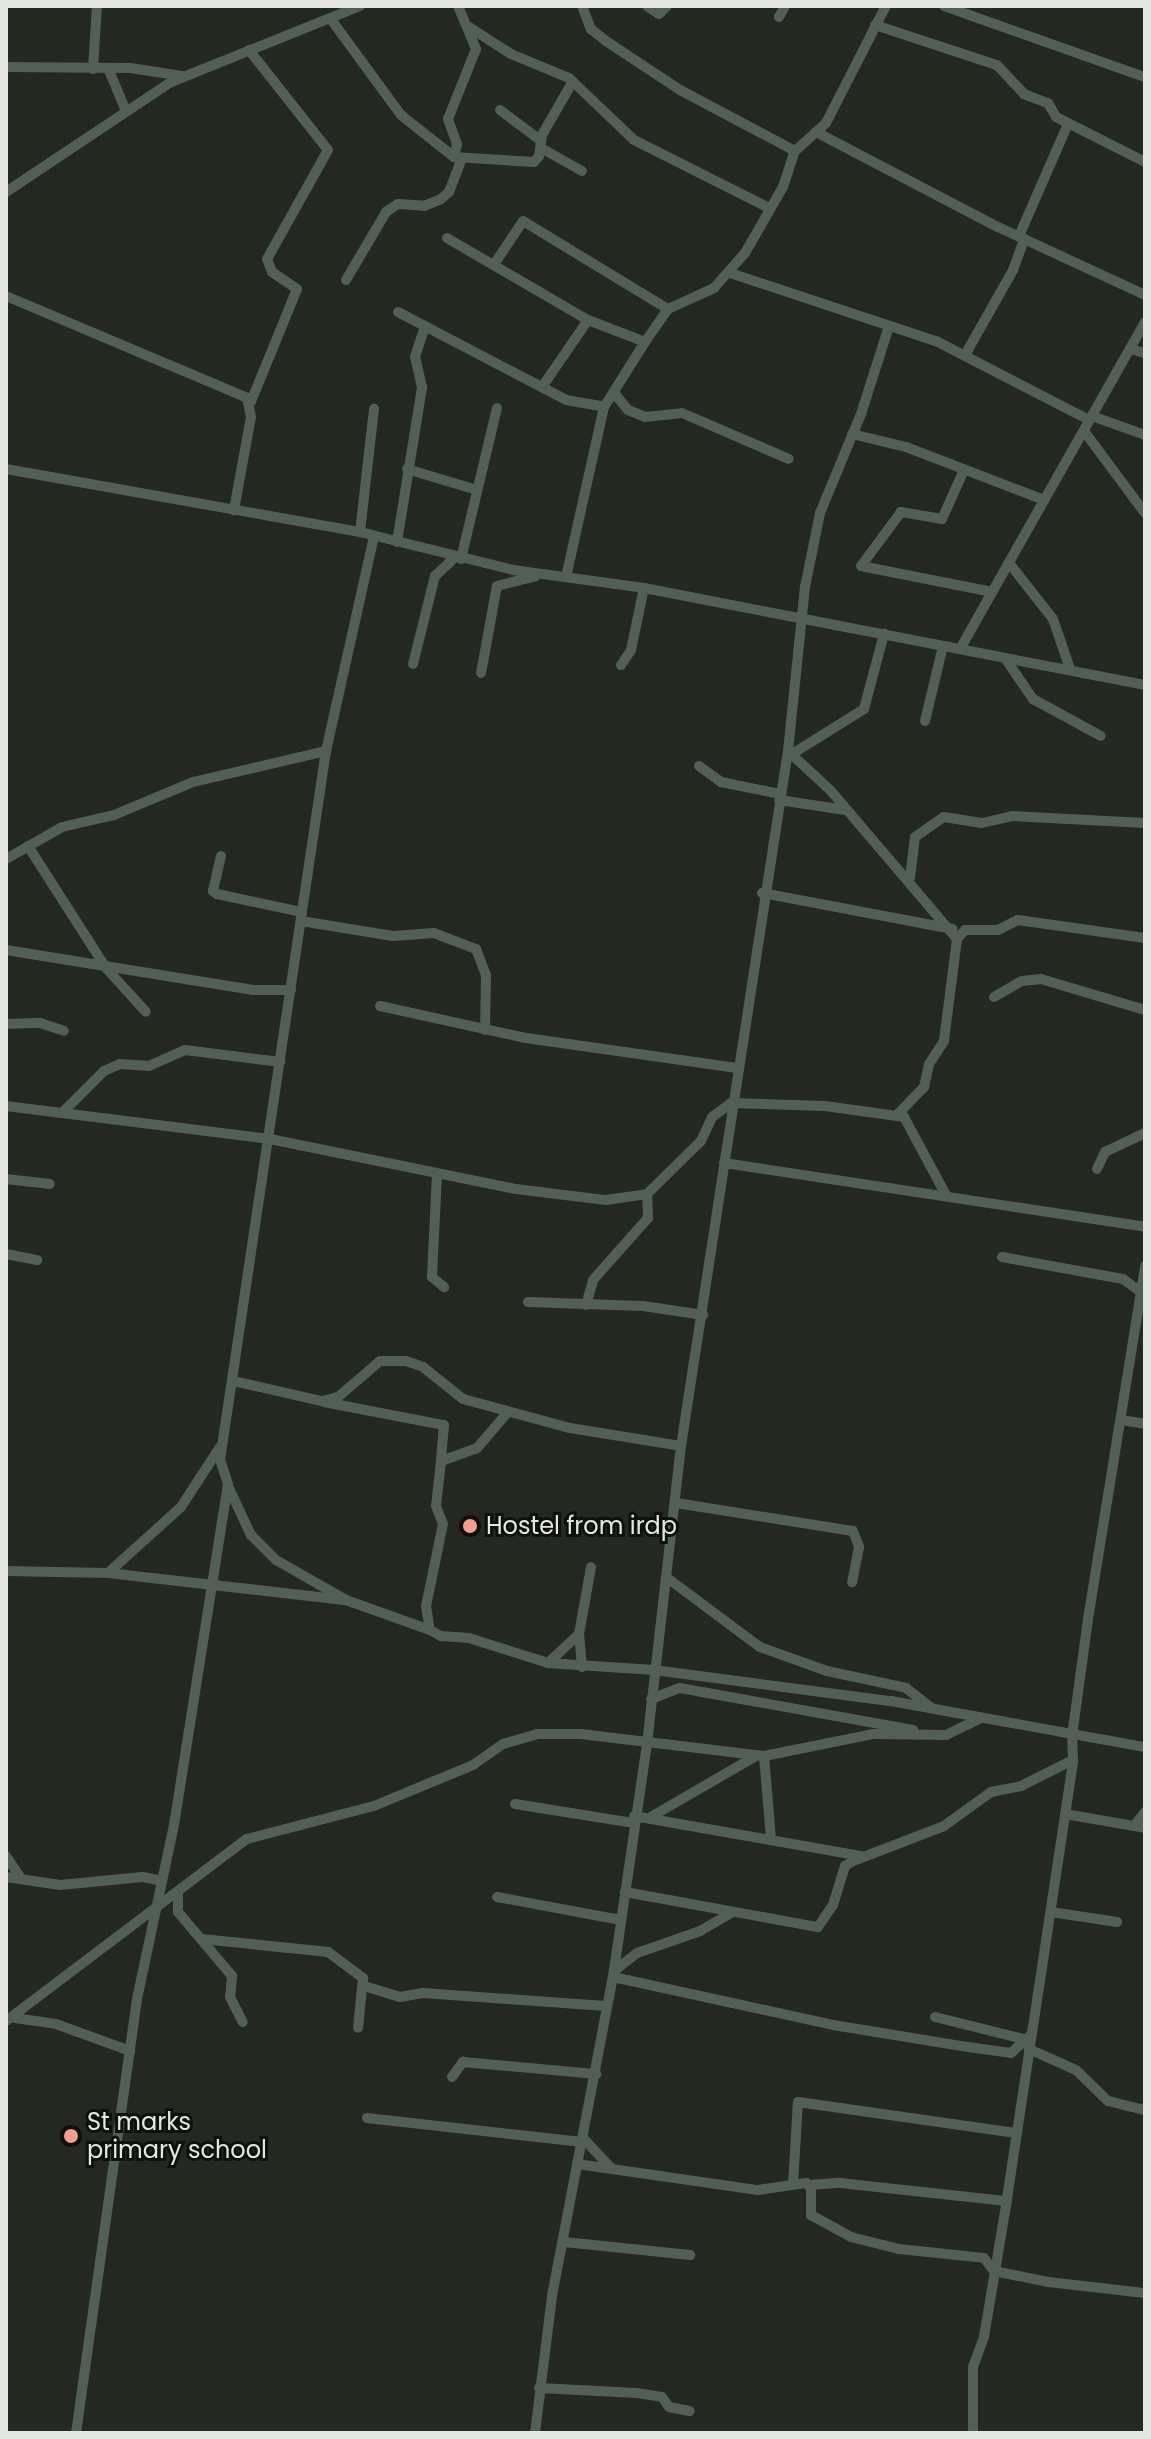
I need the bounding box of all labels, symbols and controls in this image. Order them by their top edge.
place label: Hostel from irdp [486,1512,677,1540]
marker: Hostel from irdp [461,1517,479,1535]
place label: St marks primary school [87,2108,267,2164]
marker: St marks primary school [62,2127,80,2145]

